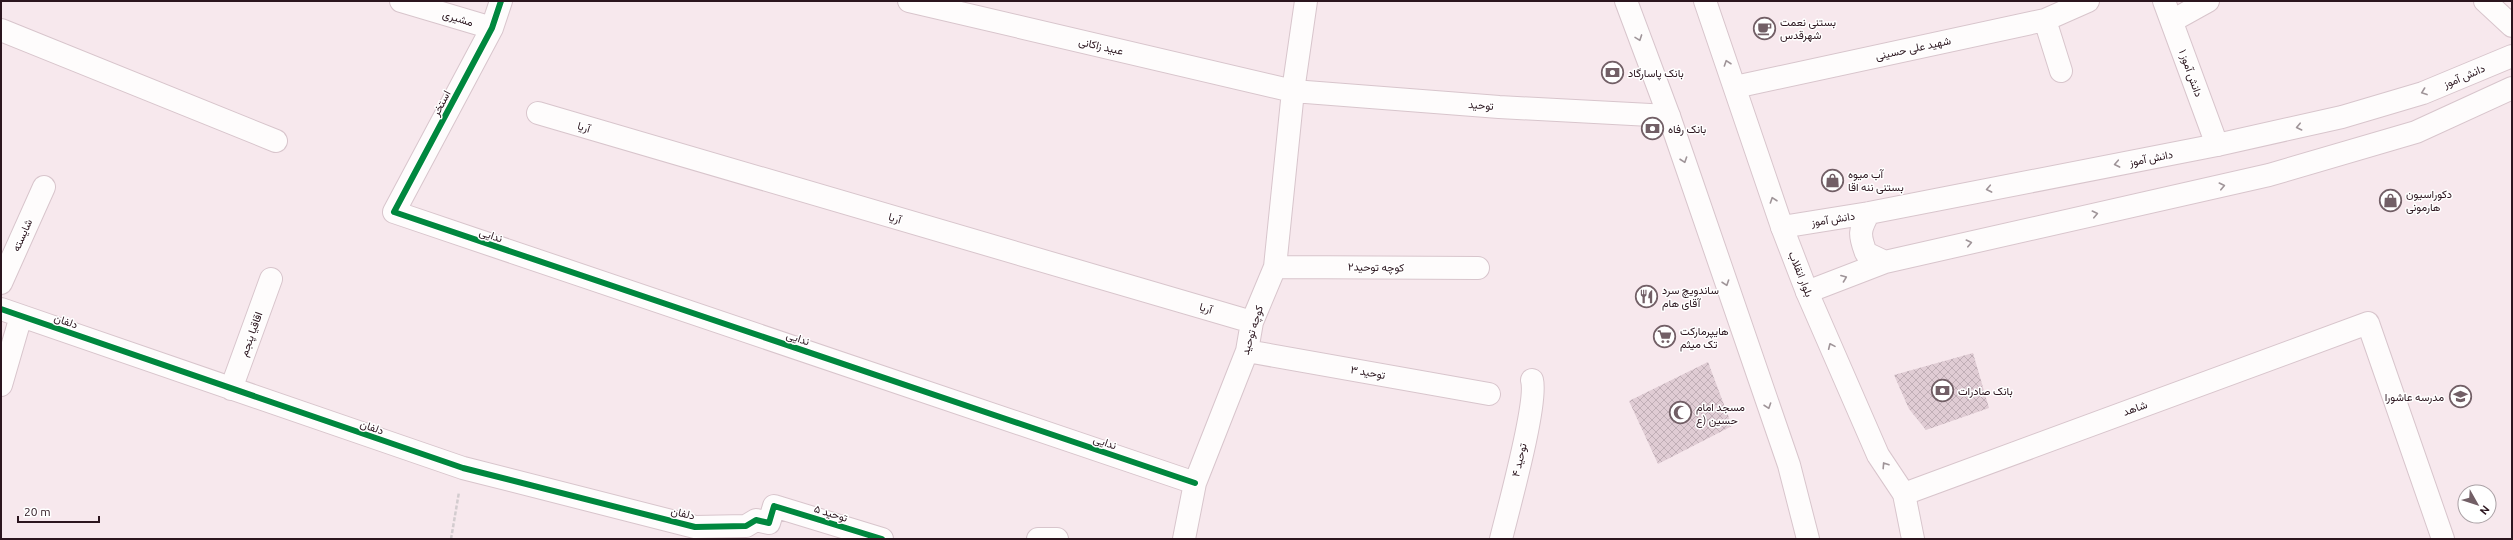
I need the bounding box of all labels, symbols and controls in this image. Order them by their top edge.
street label: مشیری [441,8,475,29]
cafe icon: بستنی نعمت شهرقدس [1751,15,1777,41]
place label: بستنی نعمت شهرقدس [1780,16,1836,42]
one-way arrow [1635,34,1643,41]
street label: شهید علی حسینی [1874,34,1952,63]
street label: عبید زاکانی [1077,35,1125,58]
street label: دانش آموز ۱ [2176,48,2205,99]
bank icon: بانک پاسارگاد [1599,60,1625,86]
one-way arrow [1723,60,1731,67]
street label: دانش آموز [2440,62,2487,91]
place label: بانک پاسارگاد [1628,67,1684,81]
street label: استخر [429,88,454,119]
one-way arrow [2421,88,2428,96]
street label: توحید [1468,98,1495,113]
bank icon: بانک رفاه [1640,116,1666,142]
street label: آریا [576,119,593,136]
one-way arrow [2296,122,2302,130]
place label: بانک رفاه [1668,123,1706,136]
street label: دانش آموز [2127,148,2174,169]
one-way arrow [1679,156,1687,163]
one-way arrow [2114,160,2120,168]
shop icon: آب میوه بستنی ننه اقا [1820,167,1846,193]
place label: آب میوه بستنی ننه اقا [1848,168,1904,194]
one-way arrow [2219,182,2225,190]
one-way arrow [1986,185,1992,193]
shop icon: دکوراسیون هارمونی [2378,187,2404,213]
place label: دکوراسیون هارمونی [2406,188,2452,214]
one-way arrow [1769,196,1778,203]
street label: آریا [887,210,904,227]
street label: دانش آموز [1809,210,1856,230]
one-way arrow [2092,211,2099,219]
street label: شایسته [10,217,35,253]
street label: ندایی [478,225,504,245]
one-way arrow [1965,239,1972,247]
street label: بلوار انقلاب [1786,250,1816,299]
street label: کوچه توحید۲ [1348,261,1405,275]
one-way arrow [1840,274,1847,282]
one-way arrow [1721,279,1730,286]
restaurant icon: ساندویچ سرد آقای هام [1634,283,1660,309]
place label: ساندویچ سرد آقای هام [1662,284,1719,311]
street label: آریا [1198,300,1215,317]
street label: کوچه توحید [1239,304,1267,357]
street label: اقاقیا پنجم [237,310,266,359]
street label: دلفان [53,311,79,331]
supermarket icon: هایپرمارکت تک میثم [1651,324,1677,350]
place label: هایپرمارکت تک میثم [1680,325,1729,352]
street label: ندایی [785,328,811,348]
one-way arrow [1828,343,1836,351]
street label: توحید ۳ [1349,363,1387,382]
bank icon: بانک صادرات [1929,378,1955,404]
school or university icon: مدرسه عاشورا [2447,384,2473,410]
place label: بانک صادرات [1958,385,2013,398]
place label: مدرسه عاشورا [2385,391,2444,404]
street label: شاهد [2121,398,2149,418]
mosque icon: مسجد امام حسین (ع [1668,400,1694,426]
place label: مسجد امام حسین (ع [1696,401,1745,428]
one-way arrow [1764,402,1772,409]
street label: دلفان [359,417,385,437]
street label: ندایی [1092,432,1118,452]
street label: توحید ۴ [1509,441,1530,478]
one-way arrow [1882,462,1890,469]
north arrow [2457,484,2497,524]
scale bar [18,498,99,524]
street label: توحید ۵ [812,502,850,525]
text: N [2478,503,2492,517]
street label: دلفان [670,504,696,522]
text: 20 m [24,505,51,518]

